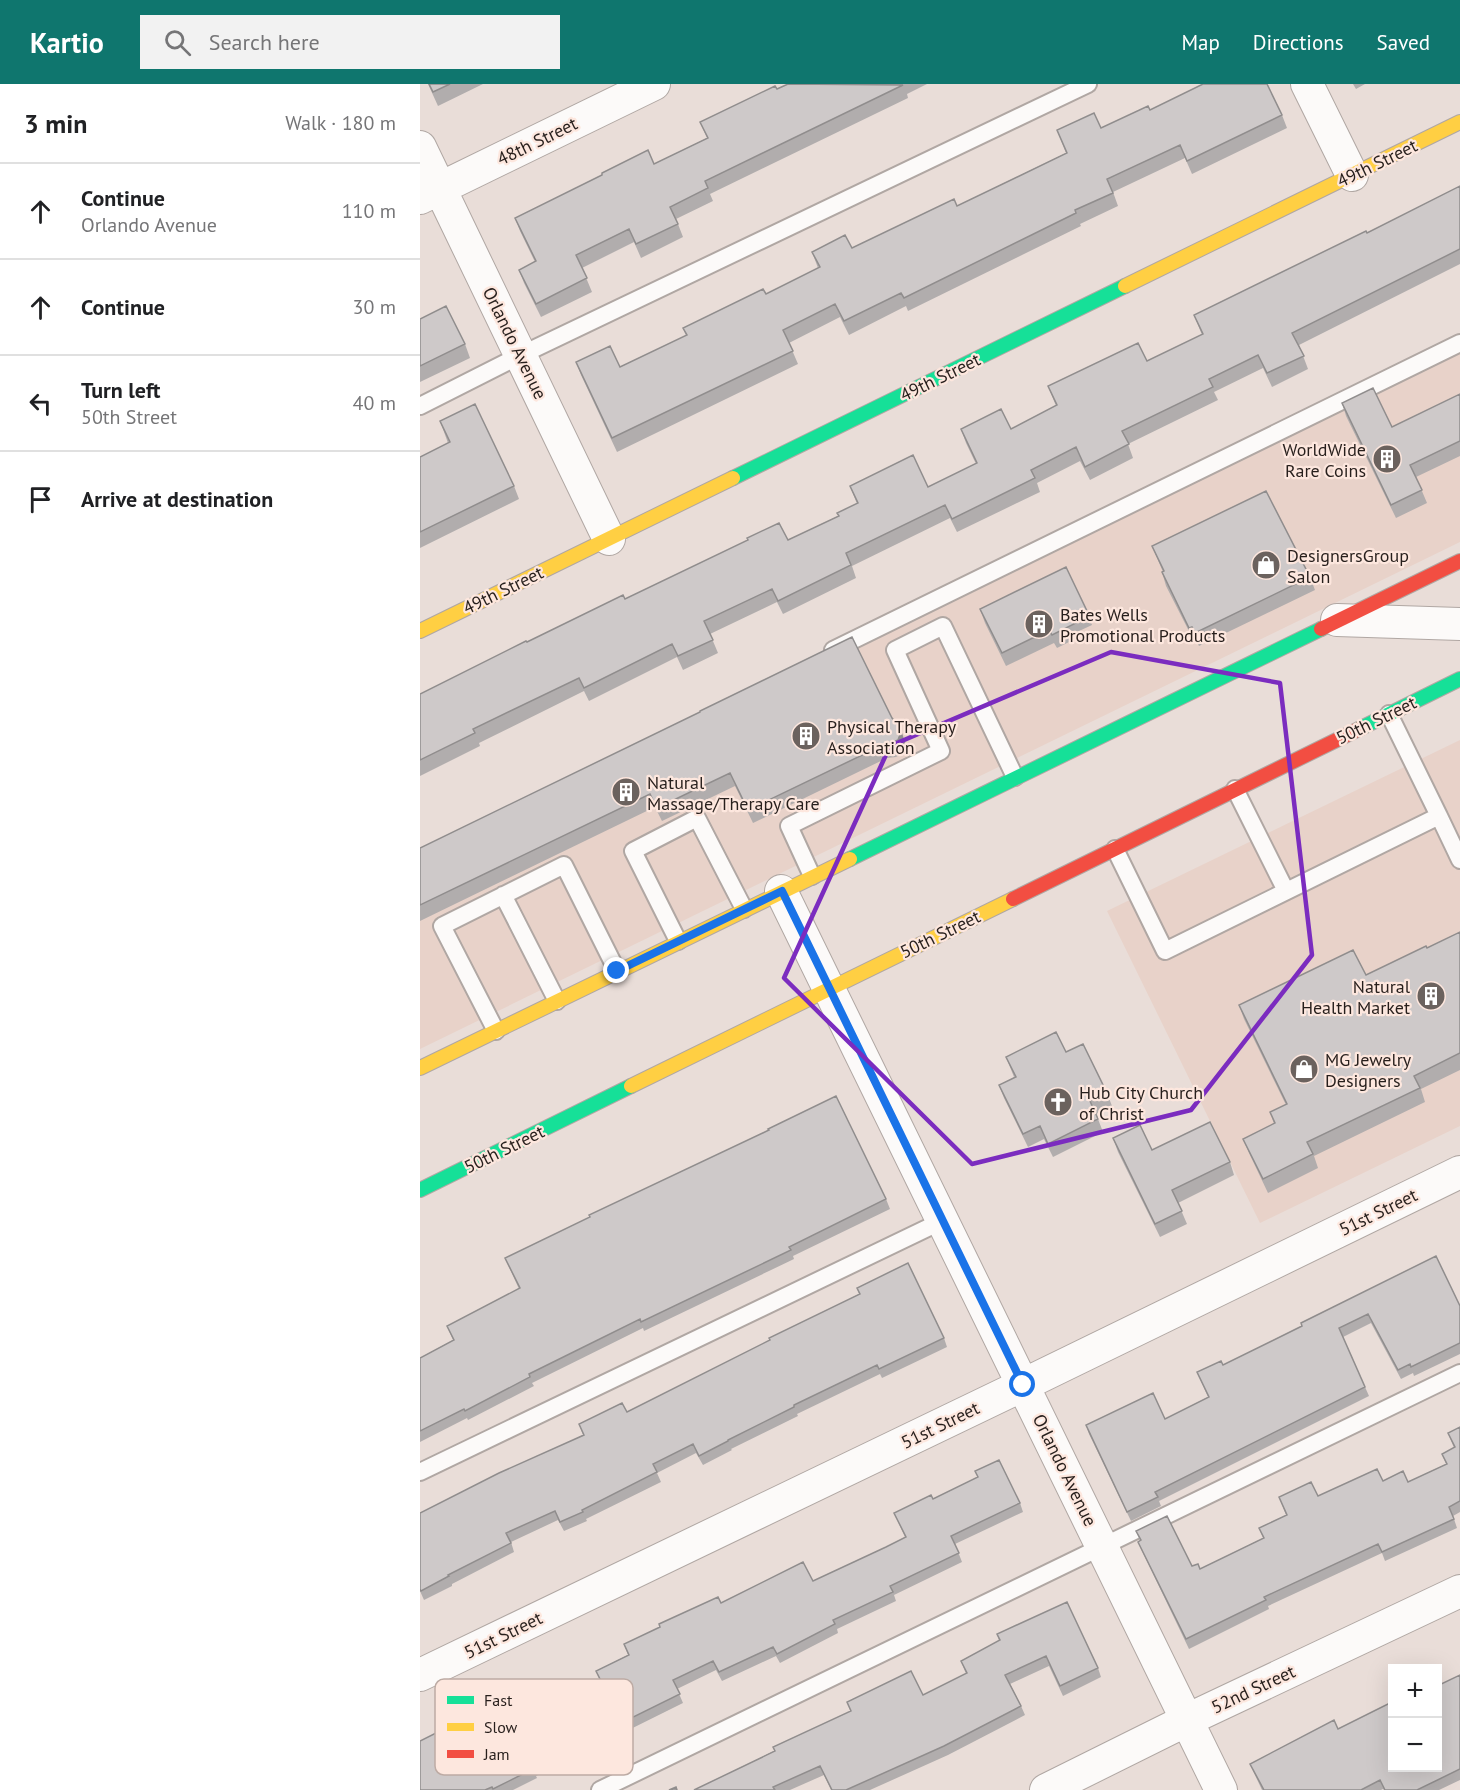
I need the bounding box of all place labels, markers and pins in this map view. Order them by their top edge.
place label: WorldWide Rare Coins [1283,438,1366,482]
building icon: WorldWide Rare Coins [1371,443,1403,475]
place label: DesignersGroup Salon [1287,544,1409,588]
shop icon: DesignersGroup Salon [1250,549,1282,581]
place label: Bates Wells Promotional Products [1060,603,1225,647]
building icon: Bates Wells Promotional Products [1023,608,1055,640]
place label: Physical Therapy Association [827,715,957,759]
building icon: Physical Therapy Association [790,720,822,752]
place label: Natural Massage/Therapy Care [647,771,820,815]
building icon: Natural Massage/Therapy Care [610,776,642,808]
place label: Natural Health Market [1301,975,1411,1019]
building icon: Natural Health Market [1415,980,1447,1012]
place label: MG Jewelry Designers [1325,1048,1412,1092]
shop icon: MG Jewelry Designers [1288,1053,1320,1085]
place label: Hub City Church of Christ [1079,1081,1203,1125]
church icon: Hub City Church of Christ [1042,1086,1074,1118]

